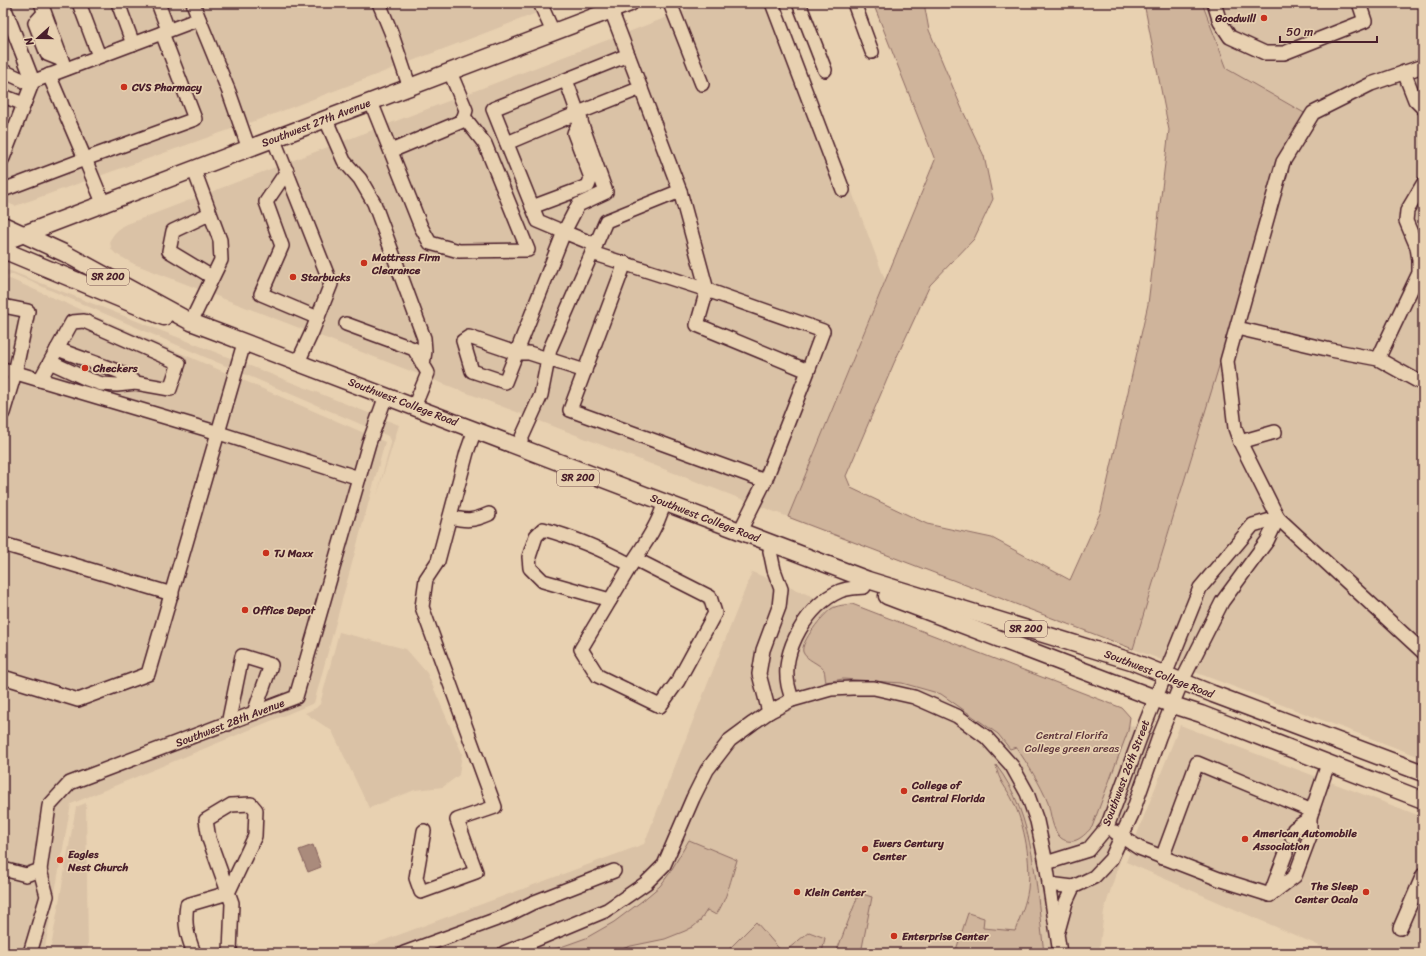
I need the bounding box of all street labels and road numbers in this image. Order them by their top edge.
street label: Southwest 27th Avenue [259,93,374,153]
road number: SR 200 [87,269,129,285]
street label: Southwest College Road [345,372,462,432]
road number: SR 200 [557,470,599,486]
street label: Southwest College Road [647,488,764,548]
road number: SR 200 [1005,621,1047,637]
street label: Southwest College Road [1101,644,1218,704]
street label: Southwest 28th Avenue [173,693,288,753]
street label: Southwest 26th Street [1097,717,1155,829]

